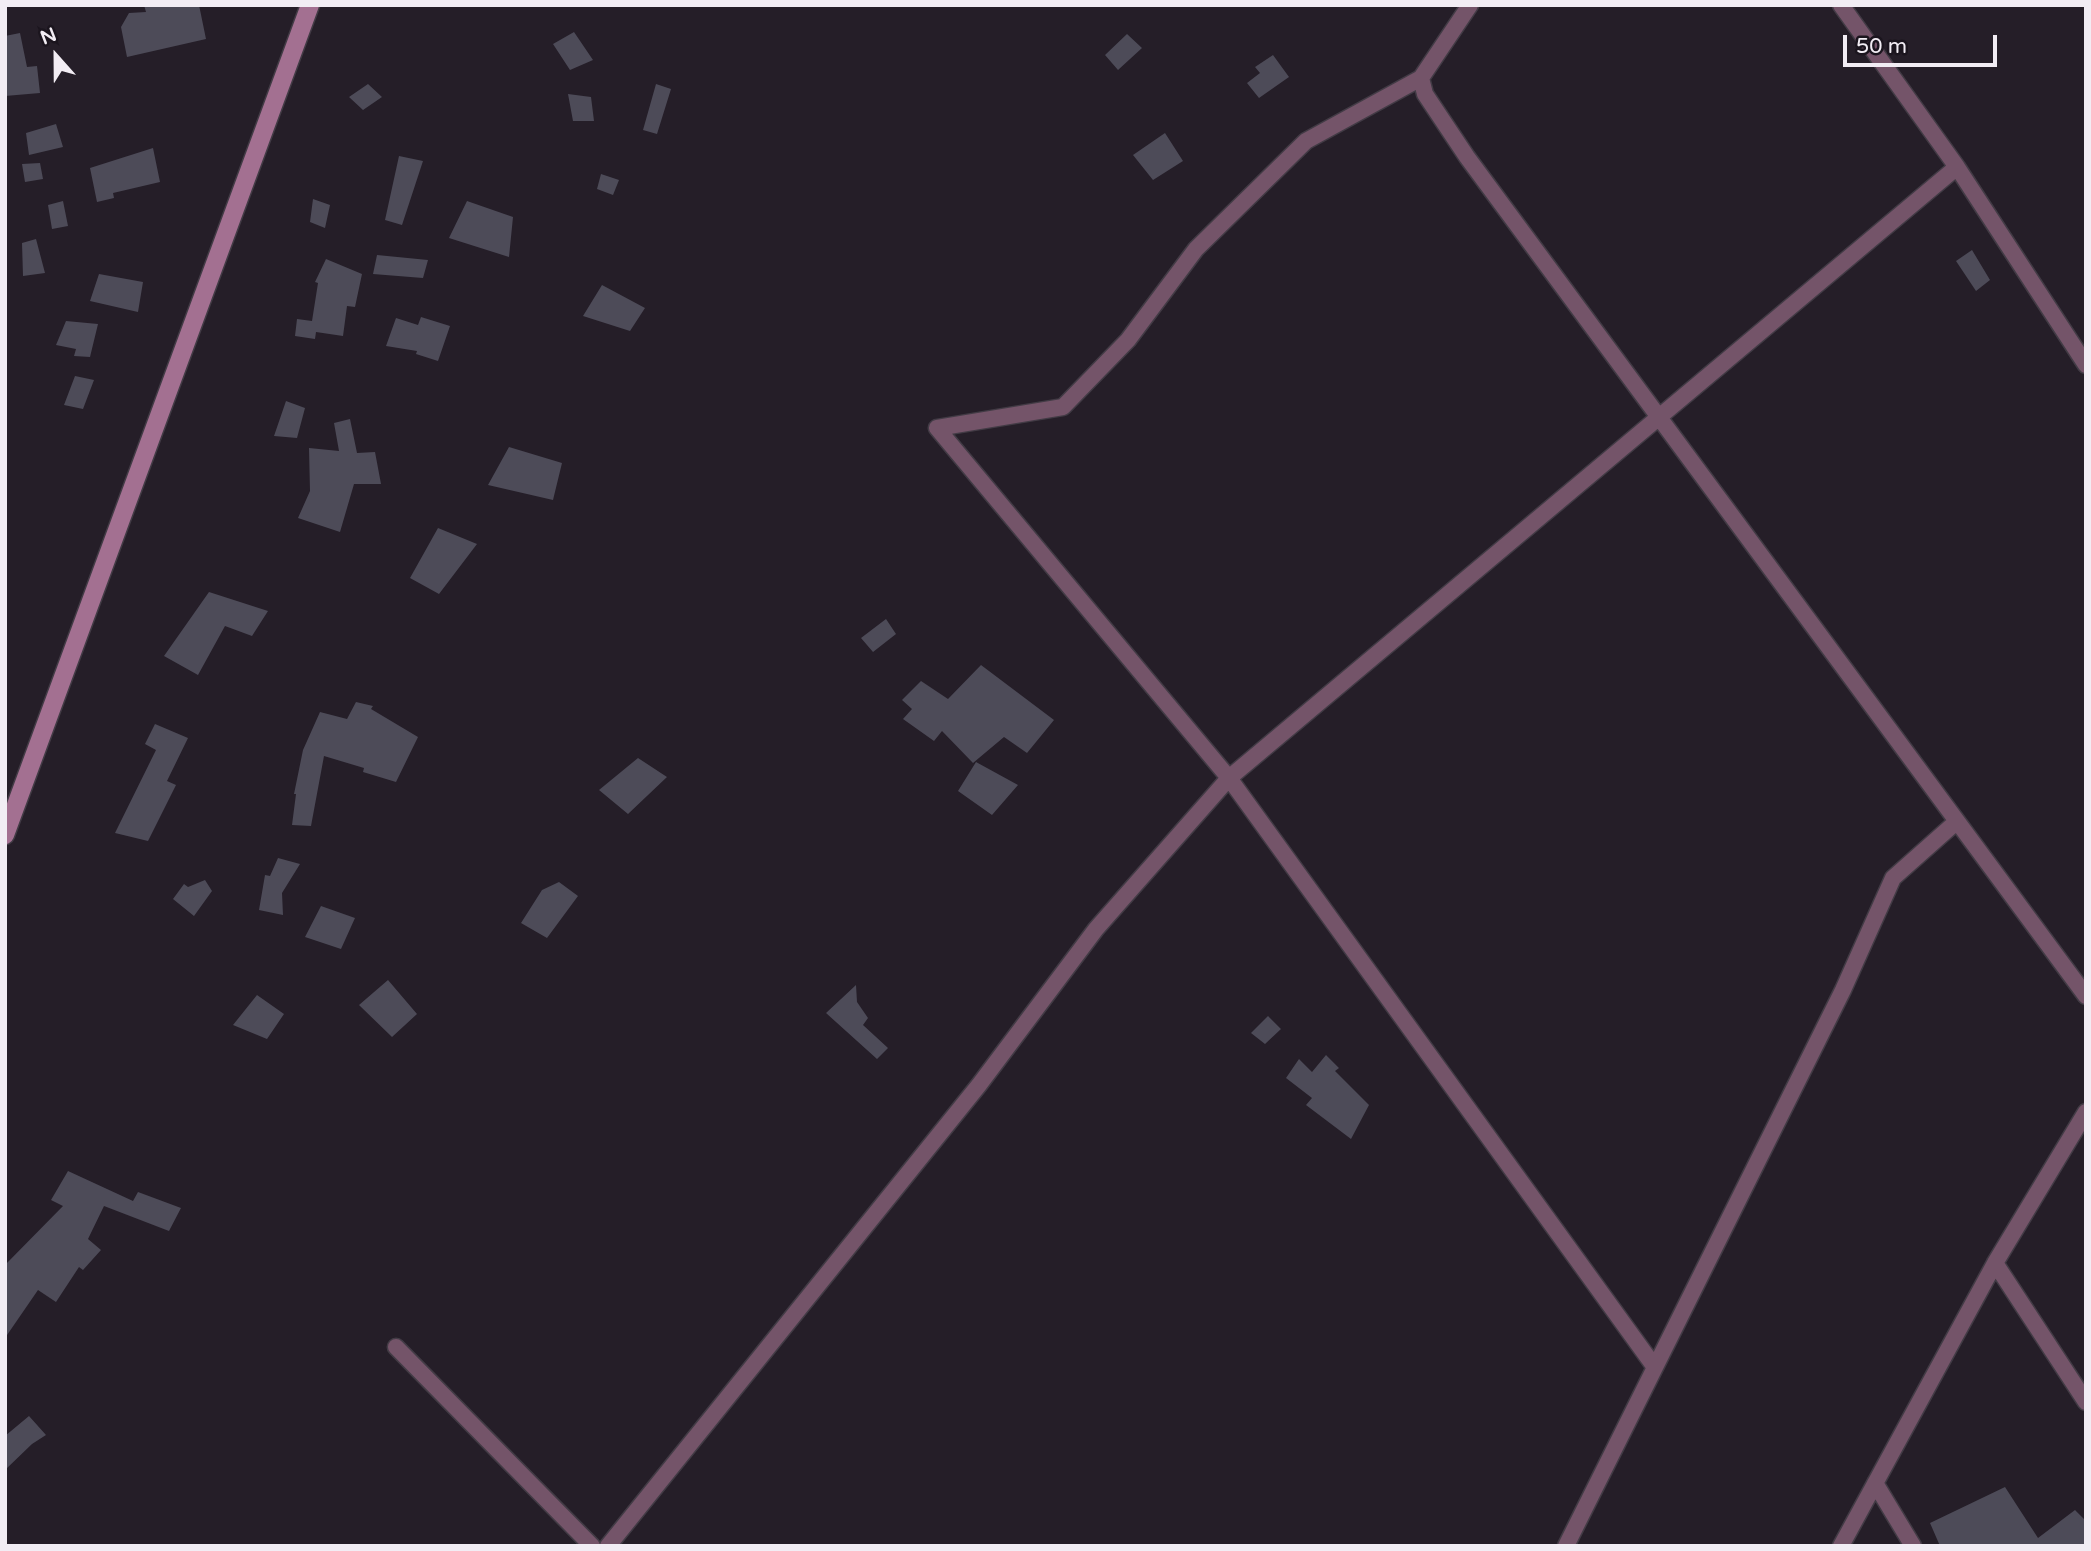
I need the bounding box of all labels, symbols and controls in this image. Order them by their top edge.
north arrow [21,21,91,91]
scale bar [1846,21,2000,65]
text: N [37,23,60,49]
text: 50 m [1856,34,1907,59]

